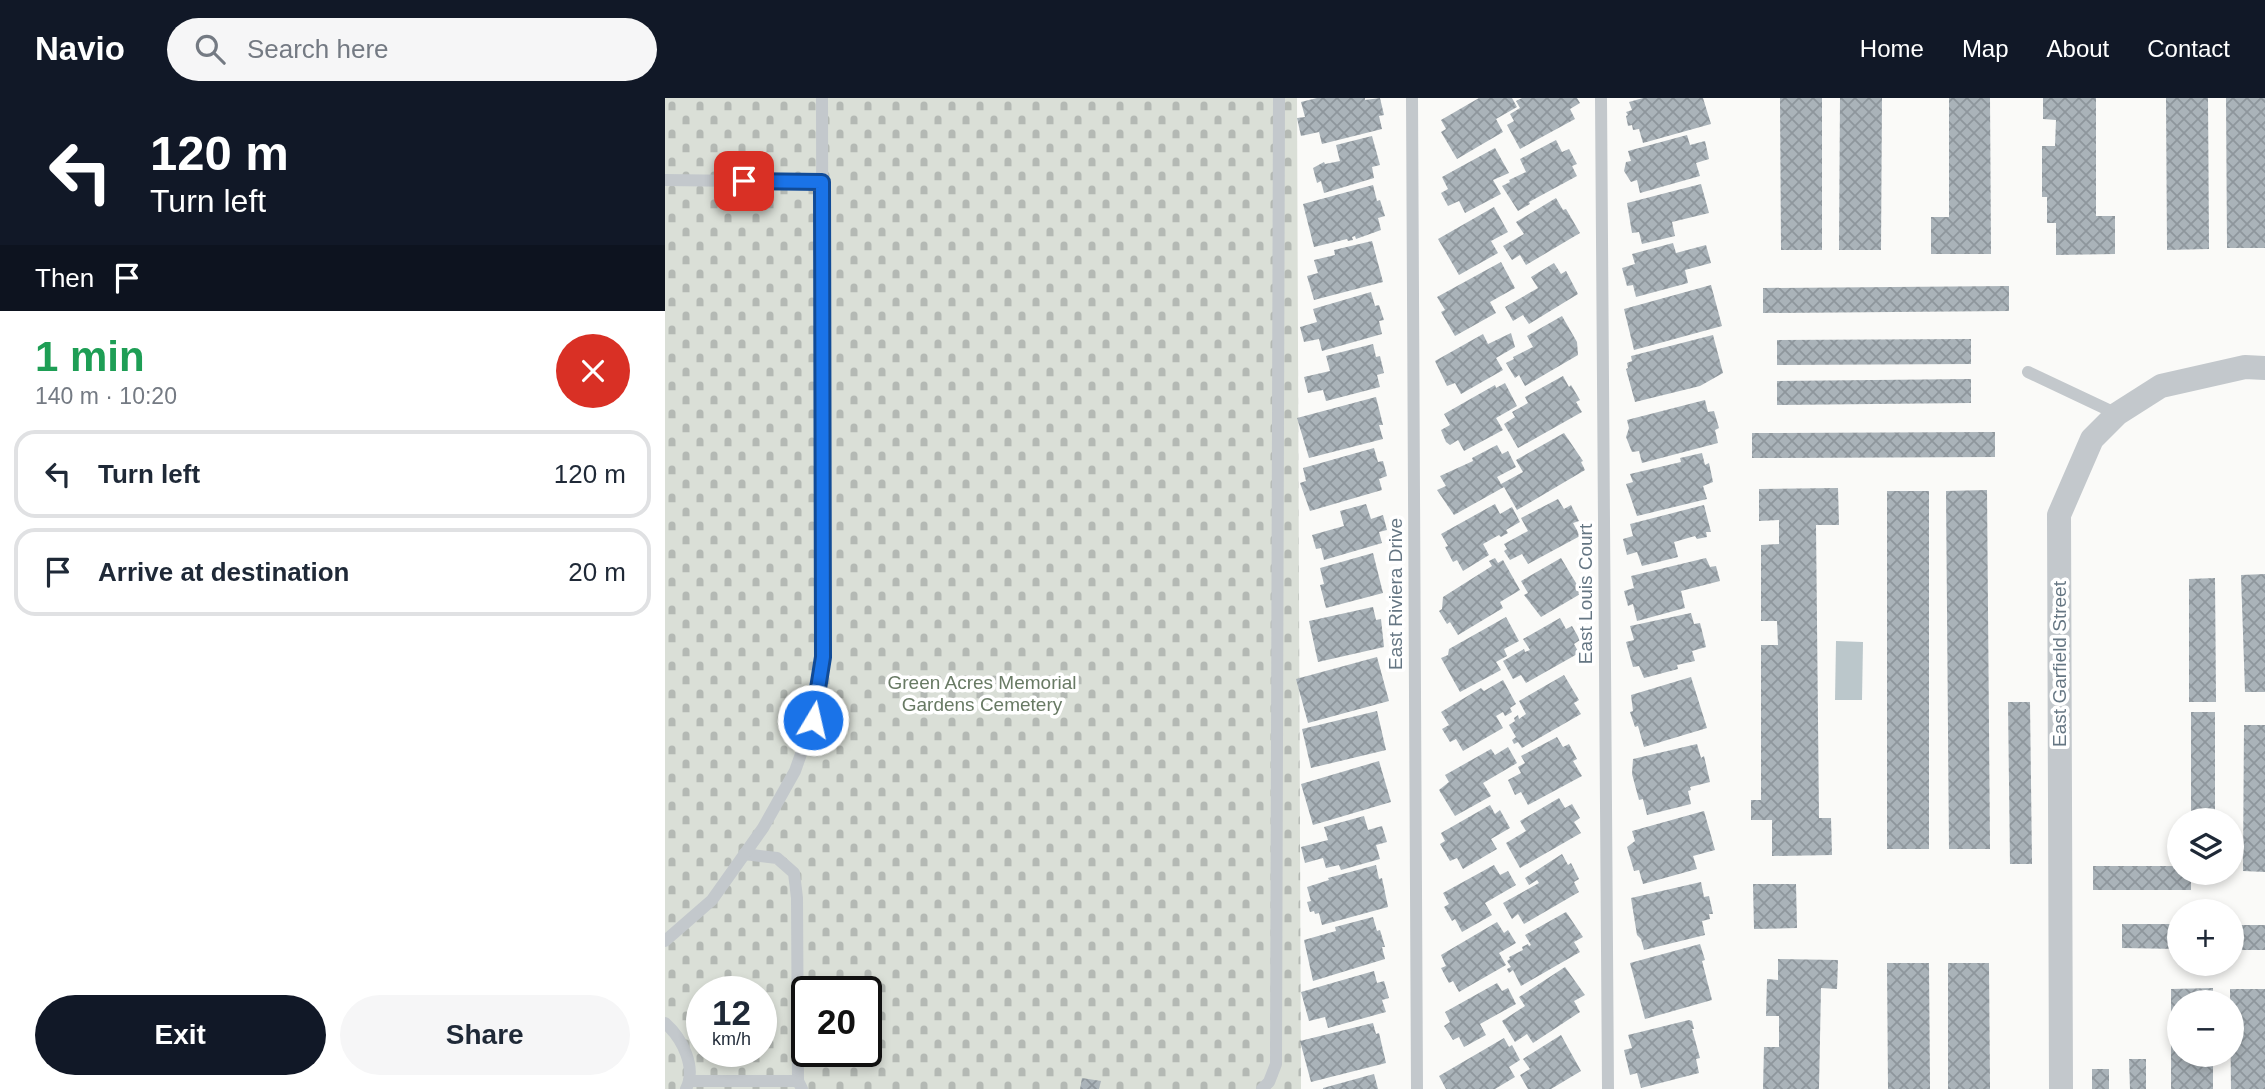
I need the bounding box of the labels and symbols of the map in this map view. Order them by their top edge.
pin [714,151,774,211]
street label: East Riviera Drive [1385,518,1406,670]
street label: East Louis Court [1575,523,1596,664]
street label: East Garfield Street [2049,580,2070,747]
park label: Green Acres Memorial Gardens Cemetery [887,672,1077,715]
position arrow [776,683,850,757]
speed limit sign: 20 [791,976,882,1067]

